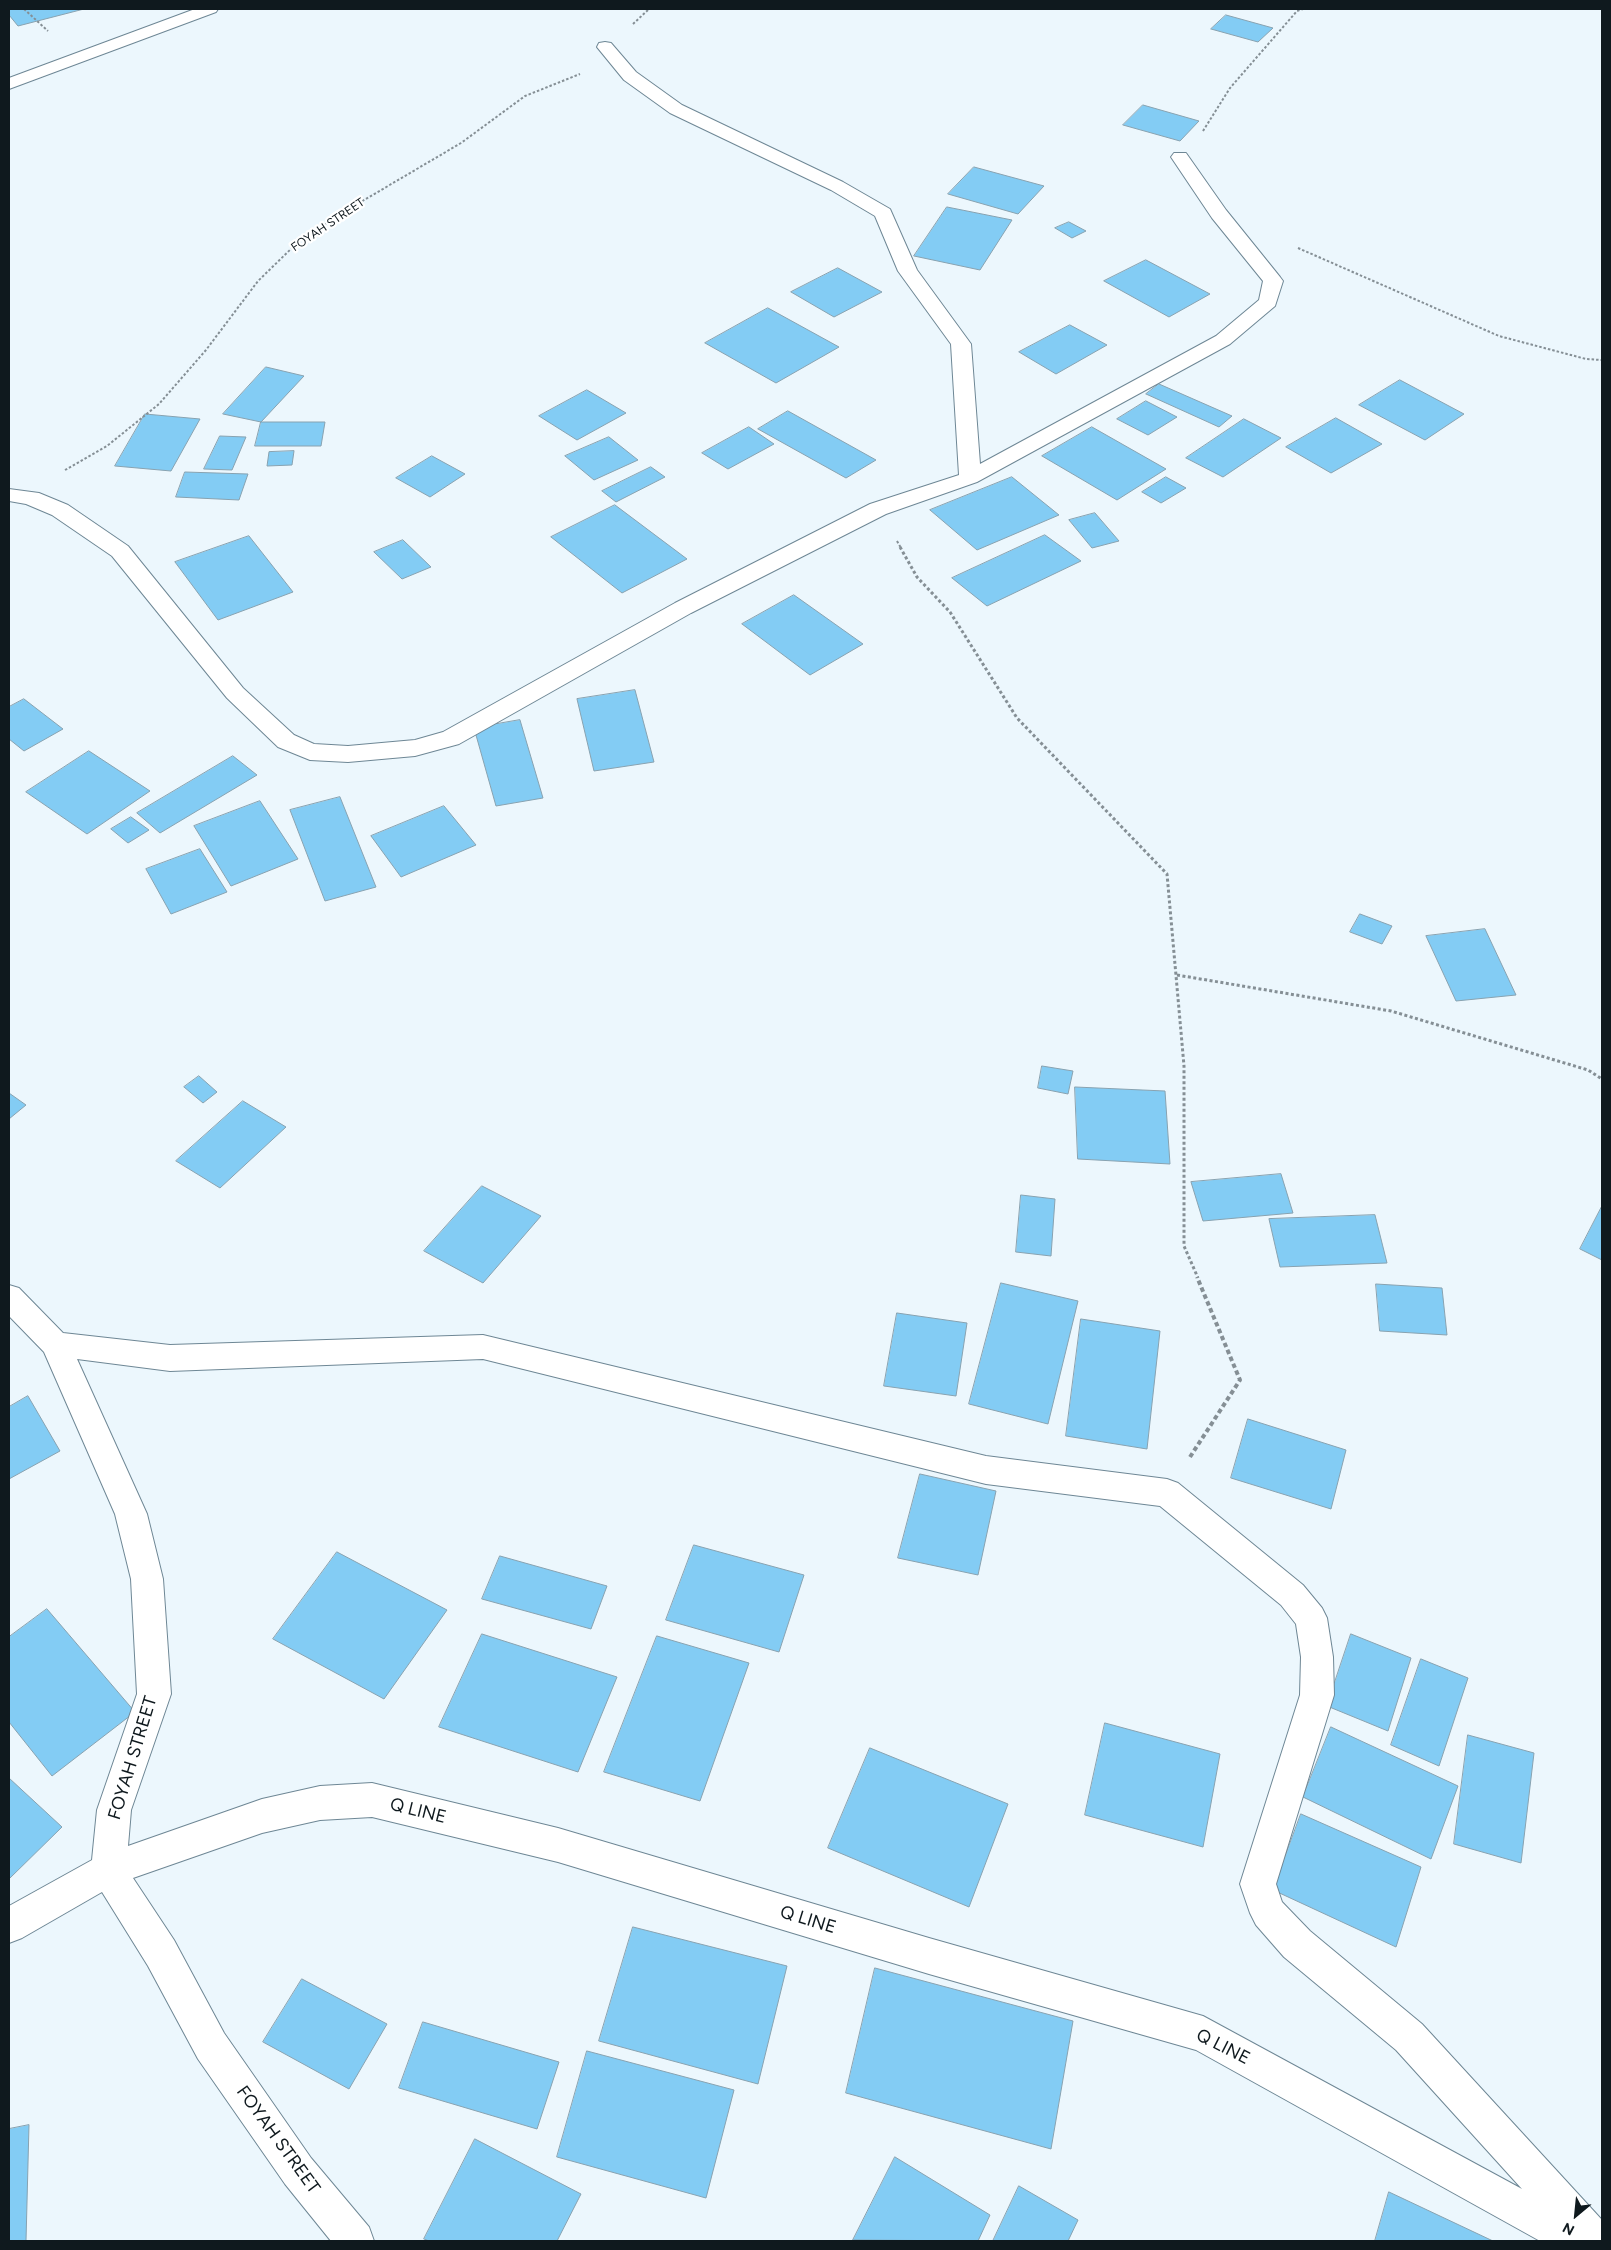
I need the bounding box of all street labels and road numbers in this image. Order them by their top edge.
street label: FOYAH STREET [289,195,367,255]
street label: FOYAH STREET [104,1694,162,1822]
street label: Q LINE [388,1794,448,1828]
street label: Q LINE [777,1901,839,1939]
street label: Q LINE [1193,2024,1253,2070]
street label: FOYAH STREET [232,2082,324,2198]

